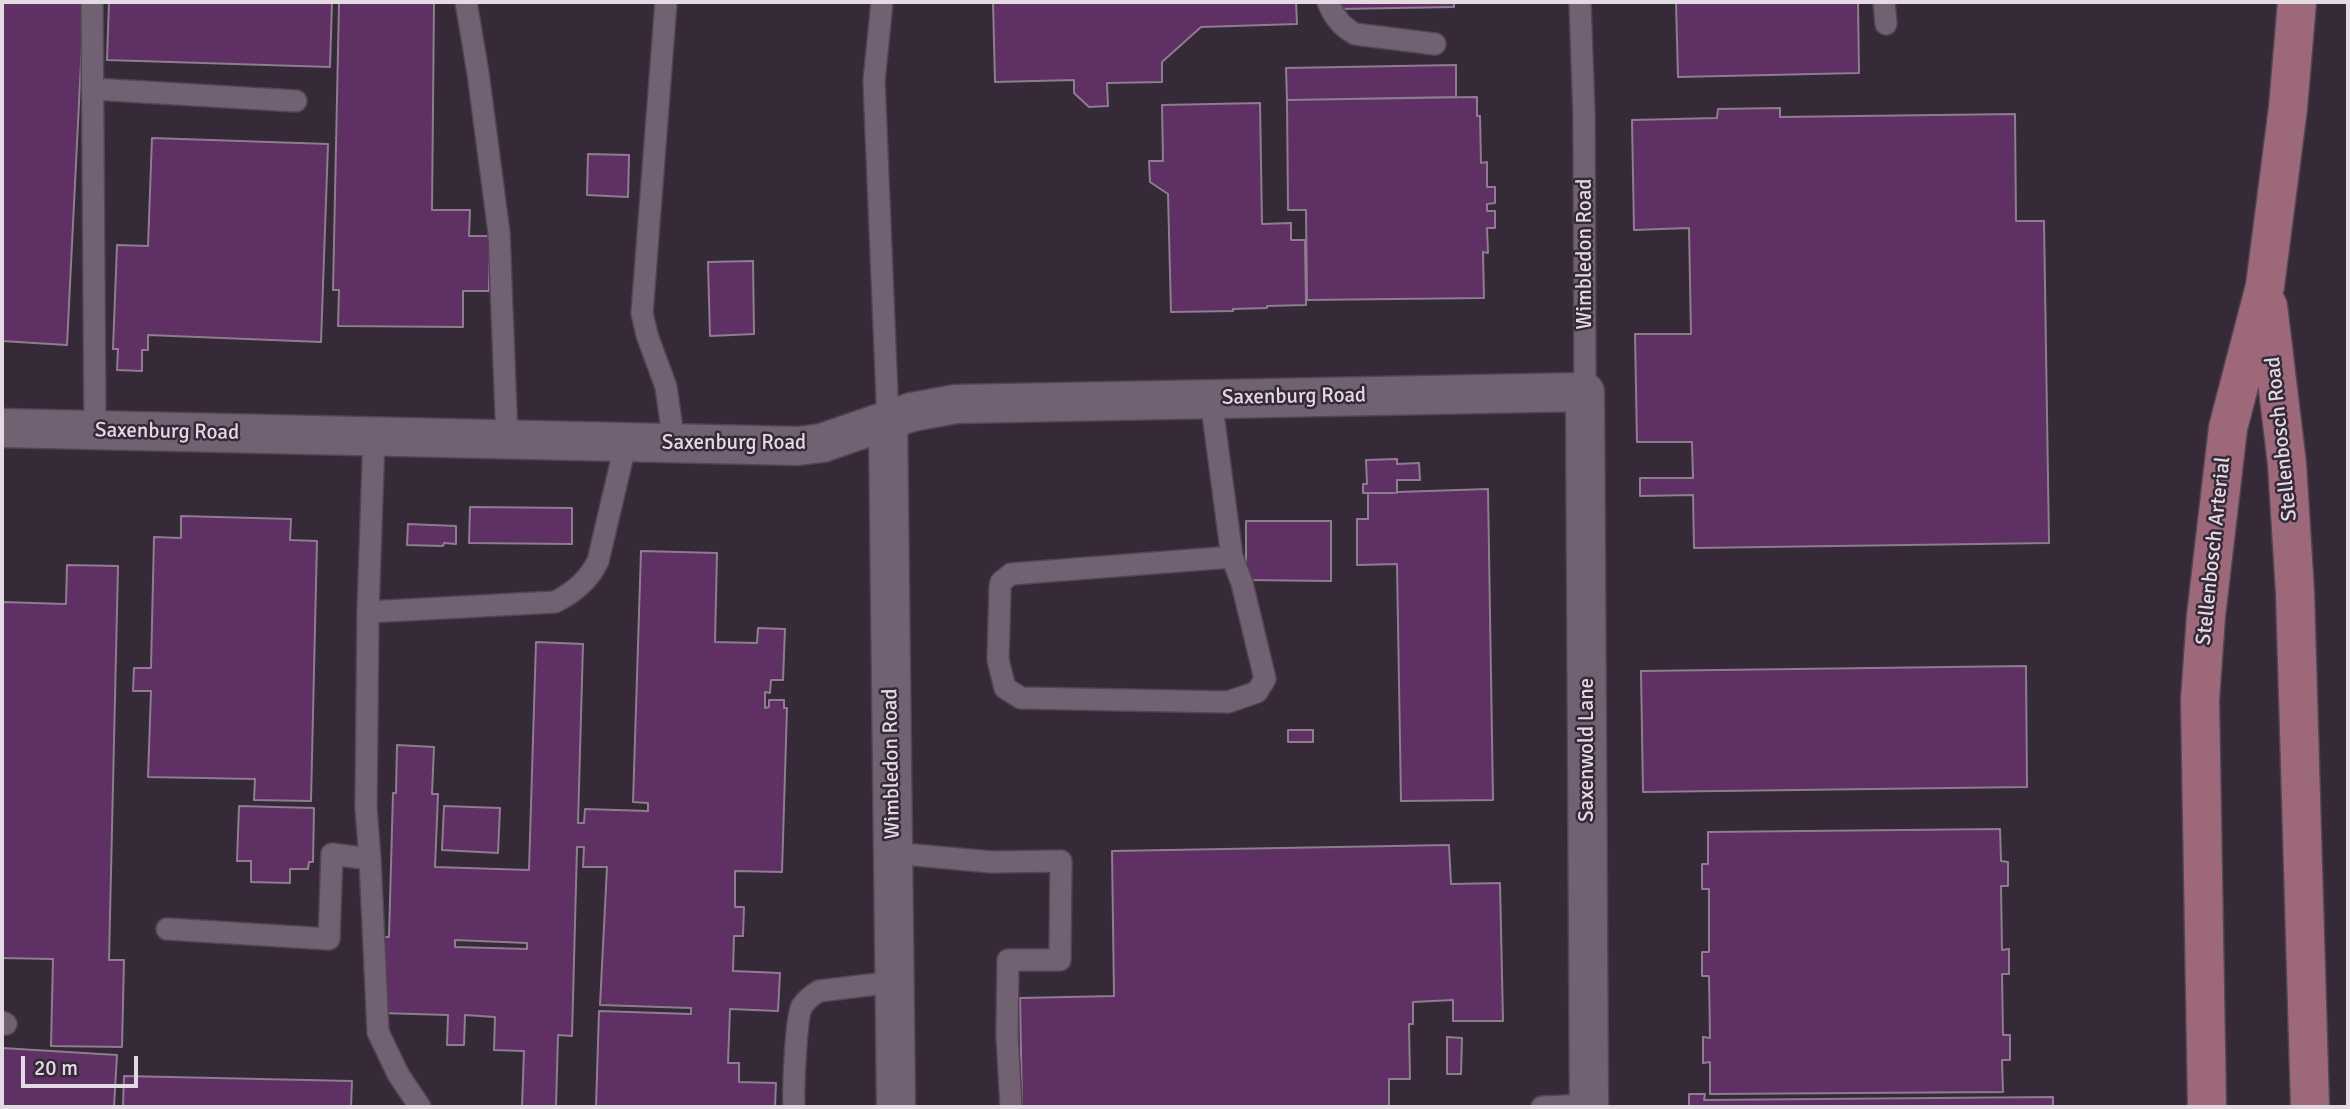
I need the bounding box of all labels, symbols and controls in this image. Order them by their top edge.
street label: Wimbledon Road [1572,179,1598,329]
street label: Stellenbosch Road [2261,355,2303,523]
street label: Saxenburg Road [1222,383,1366,411]
street label: Saxenburg Road [95,418,239,446]
street label: Saxenburg Road [662,430,806,456]
street label: Stellenbosch Arterial [2192,455,2236,647]
street label: Saxenwold Lane [1574,678,1600,822]
street label: Wimbledon Road [878,688,906,840]
scale bar [24,1042,142,1086]
text: 20 m [34,1055,78,1081]

